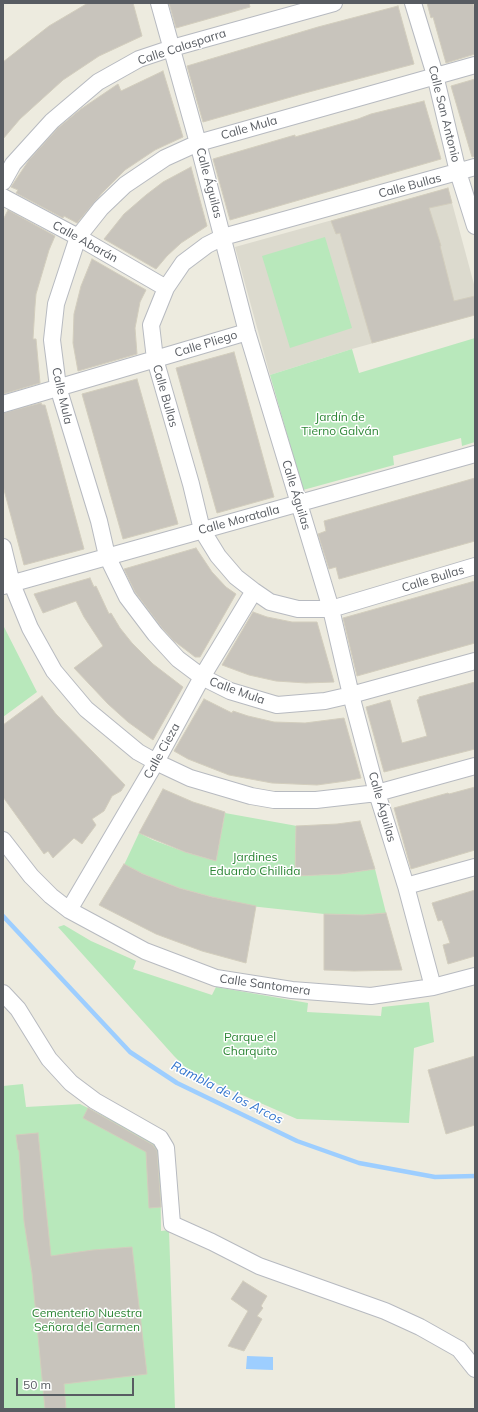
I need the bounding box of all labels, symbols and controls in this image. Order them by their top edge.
street label: Calle Calasparra [136,26,228,68]
street label: Calle San Antonio [425,64,463,164]
street label: Calle Mula [219,113,279,143]
street label: Calle Águilas [193,146,225,220]
street label: Calle Bullas [377,171,443,201]
street label: Calle Abarán [50,218,120,266]
street label: Calle Pliego [173,328,239,360]
street label: Calle Bullas [149,363,181,429]
street label: Calle Mula [48,366,76,426]
park label: Jardín de Tierno Galván [301,410,379,438]
street label: Calle Águilas [279,458,313,532]
street label: Calle Moratalla [197,502,281,538]
street label: Calle Bullas [400,563,466,595]
street label: Calle Mula [207,674,267,708]
street label: Calle Cieza [141,721,183,781]
street label: Calle Águilas [365,770,399,844]
park label: Jardines Eduardo Chillida [210,850,300,878]
street label: Calle Santomera [219,971,311,999]
park label: Parque el Charquito [223,1030,277,1058]
water label: Rambla de los Arcos [169,1058,285,1128]
park label: Cementerio Nuestra Señora del Carmen [32,1306,142,1334]
scale bar [18,1370,136,1396]
text: 50 m [23,1377,51,1392]

